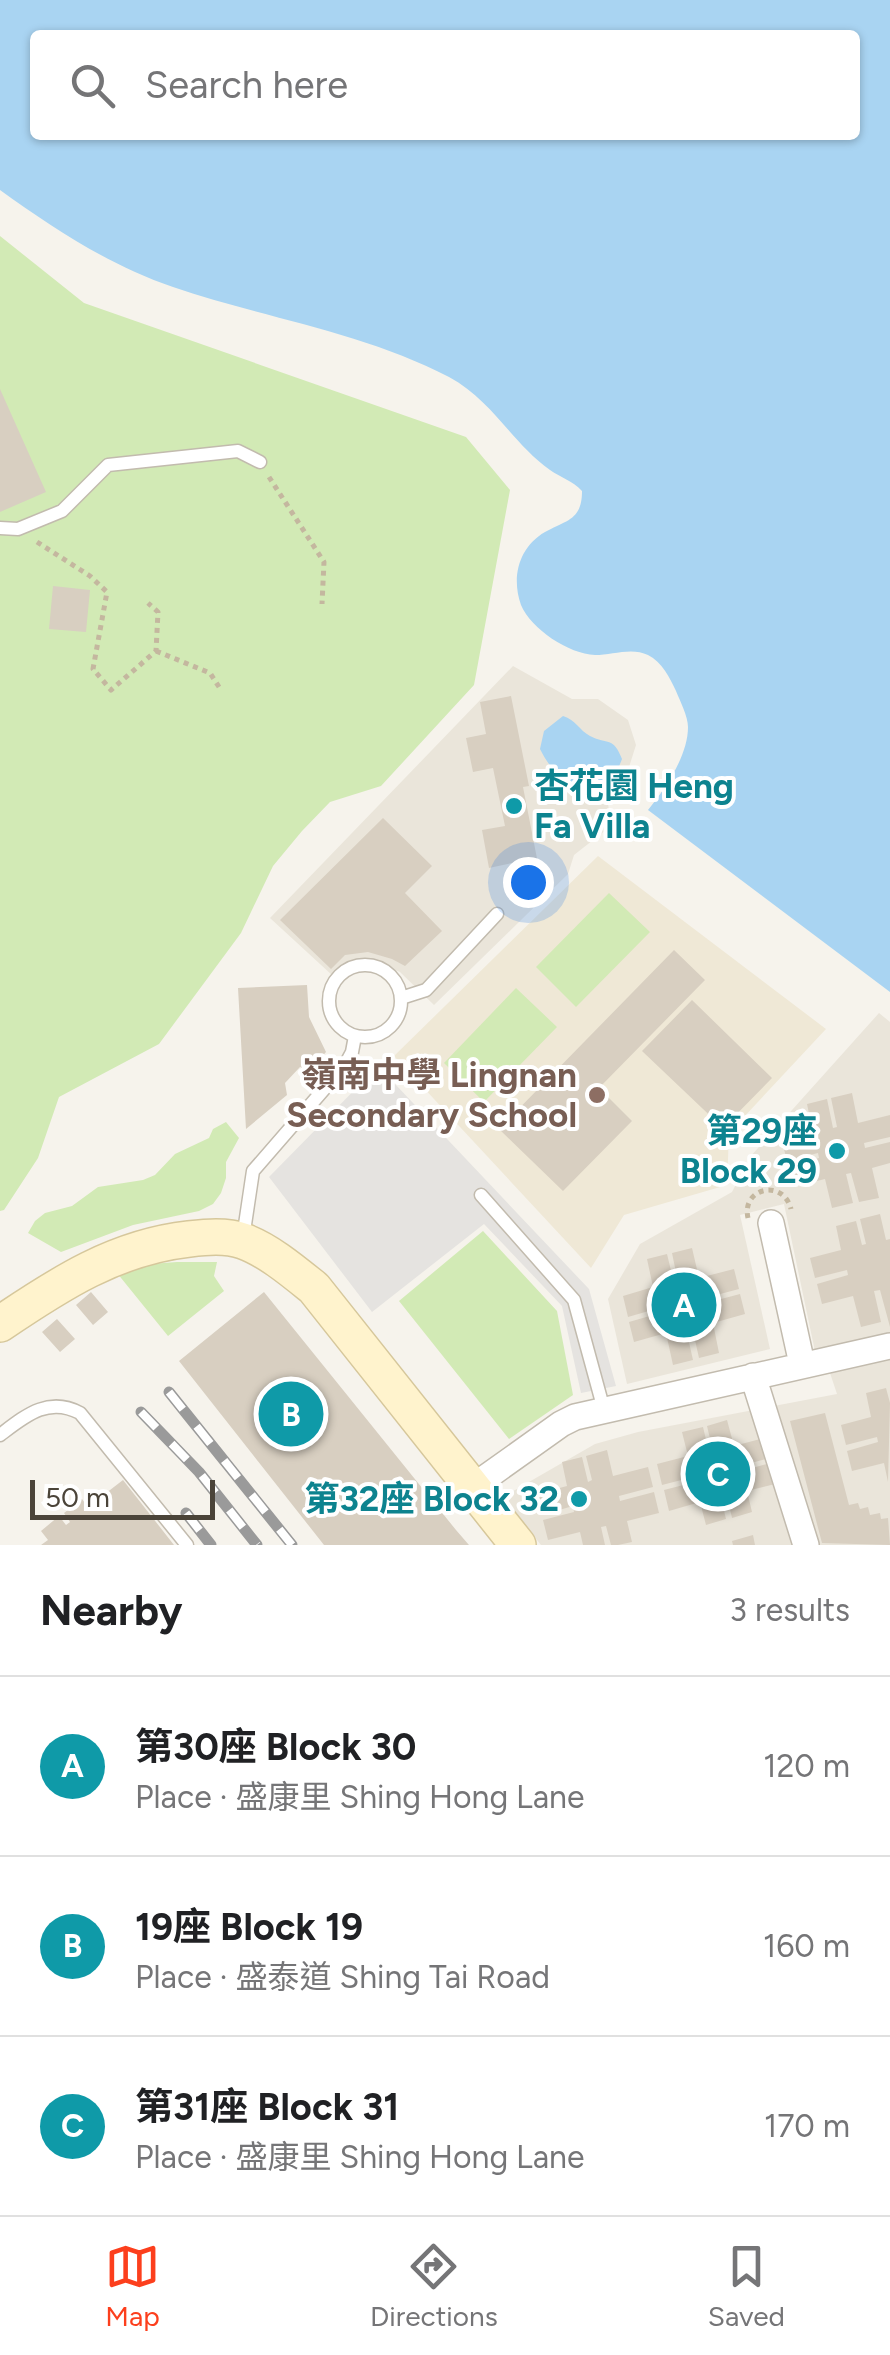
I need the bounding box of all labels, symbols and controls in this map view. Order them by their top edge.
search box [30,30,860,140]
icon: search [65,58,120,113]
text: Search here [145,62,348,108]
place label: 杏花園 Heng Fa Villa [534,765,734,847]
marker: 杏花園 Heng Fa Villa [503,795,525,817]
your location [503,857,554,908]
place label: 嶺南中學 Lingnan Secondary School [286,1054,577,1136]
marker: 嶺南中學 Lingnan Secondary School [586,1084,608,1106]
place label: 第29座 Block 29 [680,1110,817,1192]
marker: 第29座 Block 29 [826,1140,848,1162]
pin: A [652,1268,716,1342]
pin: B [258,1376,324,1452]
pin: C [686,1436,750,1512]
scale bar [30,1475,215,1520]
place label: 第32座 Block 32 [305,1478,559,1520]
text: 50 m [45,1480,110,1514]
marker: 第32座 Block 32 [568,1488,590,1510]
text: Nearby [40,1585,182,1636]
text: 3 results [730,1591,850,1629]
text: 第30座 Block 30 [135,1724,416,1770]
text: A [61,1747,84,1785]
text: 120 m [763,1747,850,1785]
text: Place · 盛康里 Shing Hong Lane [135,1778,584,1816]
text: 19座 Block 19 [135,1904,363,1950]
text: B [63,1927,82,1965]
text: 160 m [763,1927,850,1965]
text: Place · 盛泰道 Shing Tai Road [135,1958,550,1996]
text: 第31座 Block 31 [135,2084,399,2130]
text: C [61,2107,84,2145]
text: 170 m [764,2107,850,2145]
text: Place · 盛康里 Shing Hong Lane [135,2138,584,2176]
tab: Map [105,2239,160,2333]
tab: Directions [370,2239,498,2333]
tab: Saved [708,2239,785,2333]

